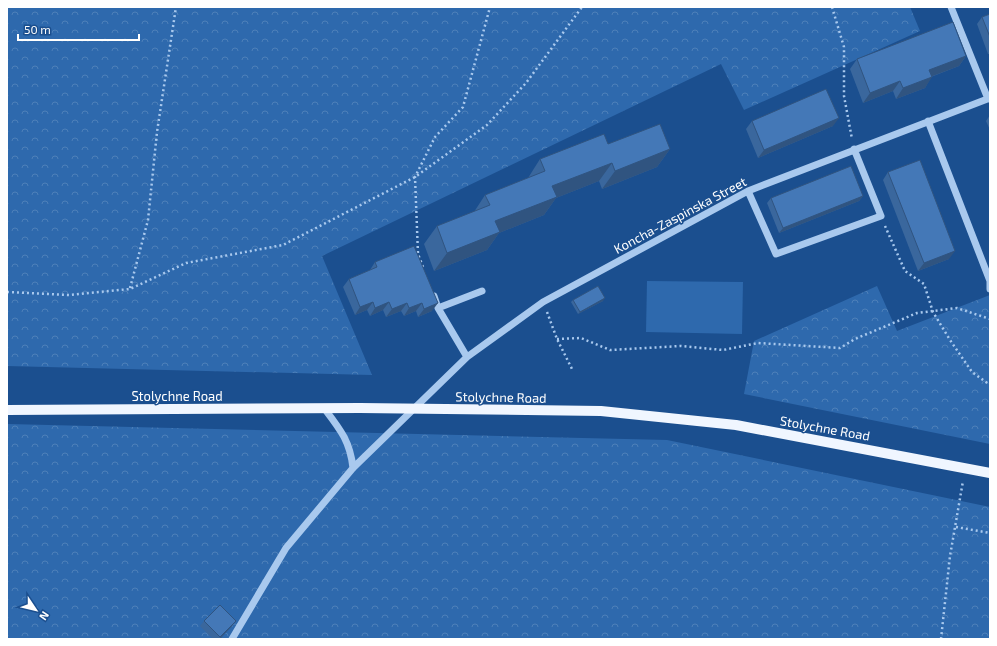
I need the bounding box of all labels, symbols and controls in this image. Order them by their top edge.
scale bar [18,16,139,42]
text: 50 m [24,22,51,36]
street label: Koncha-Zaspinska Street [611,173,749,257]
street label: Stolychne Road [131,388,223,404]
street label: Stolychne Road [455,388,547,406]
street label: Stolychne Road [779,412,871,444]
north arrow [16,590,56,630]
text: N [37,609,52,623]

